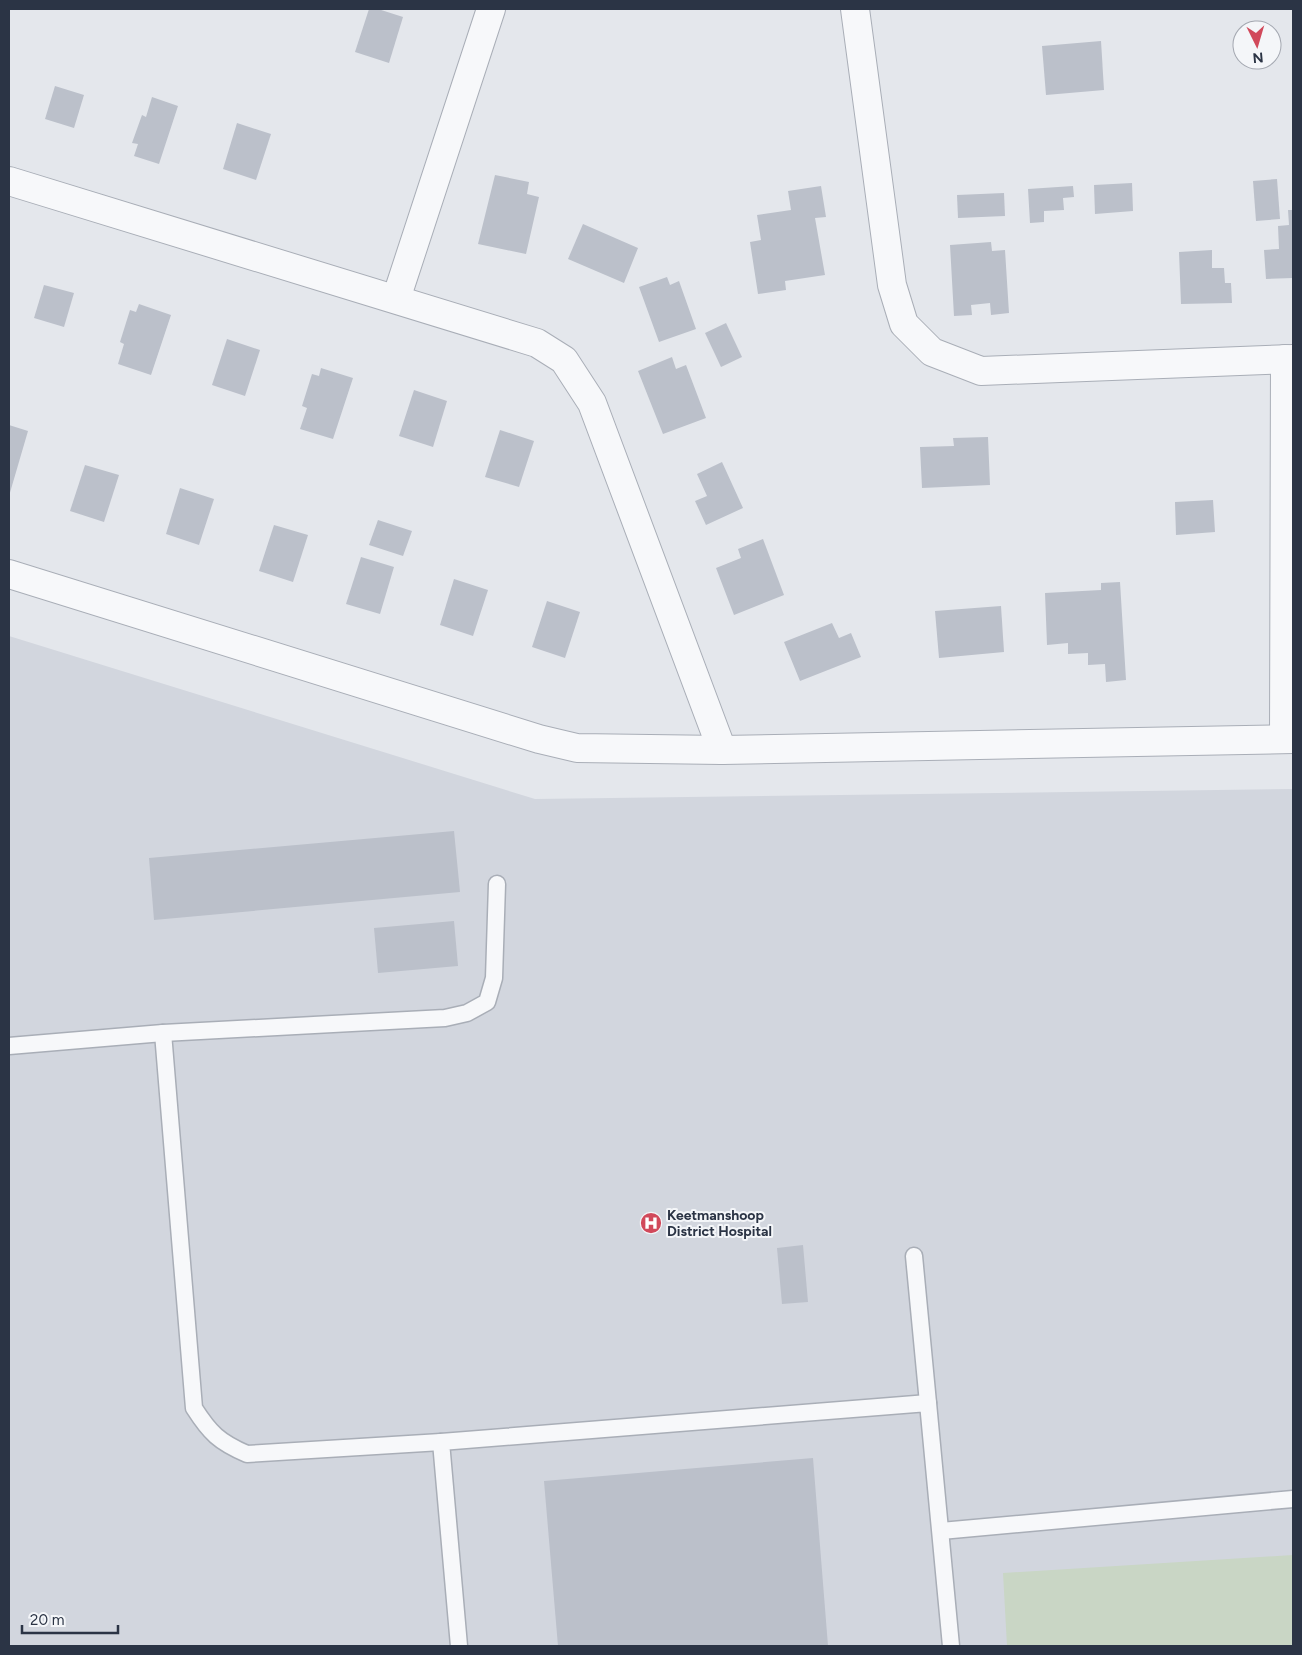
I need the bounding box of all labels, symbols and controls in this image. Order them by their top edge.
north arrow [1232,20,1282,70]
text: N [1252,49,1264,66]
place label: Keetmanshoop District Hospital [667,1207,772,1240]
hospital icon: Keetmanshoop District Hospital [639,1211,663,1235]
scale bar [22,1602,119,1634]
text: 20 m [30,1611,64,1629]

